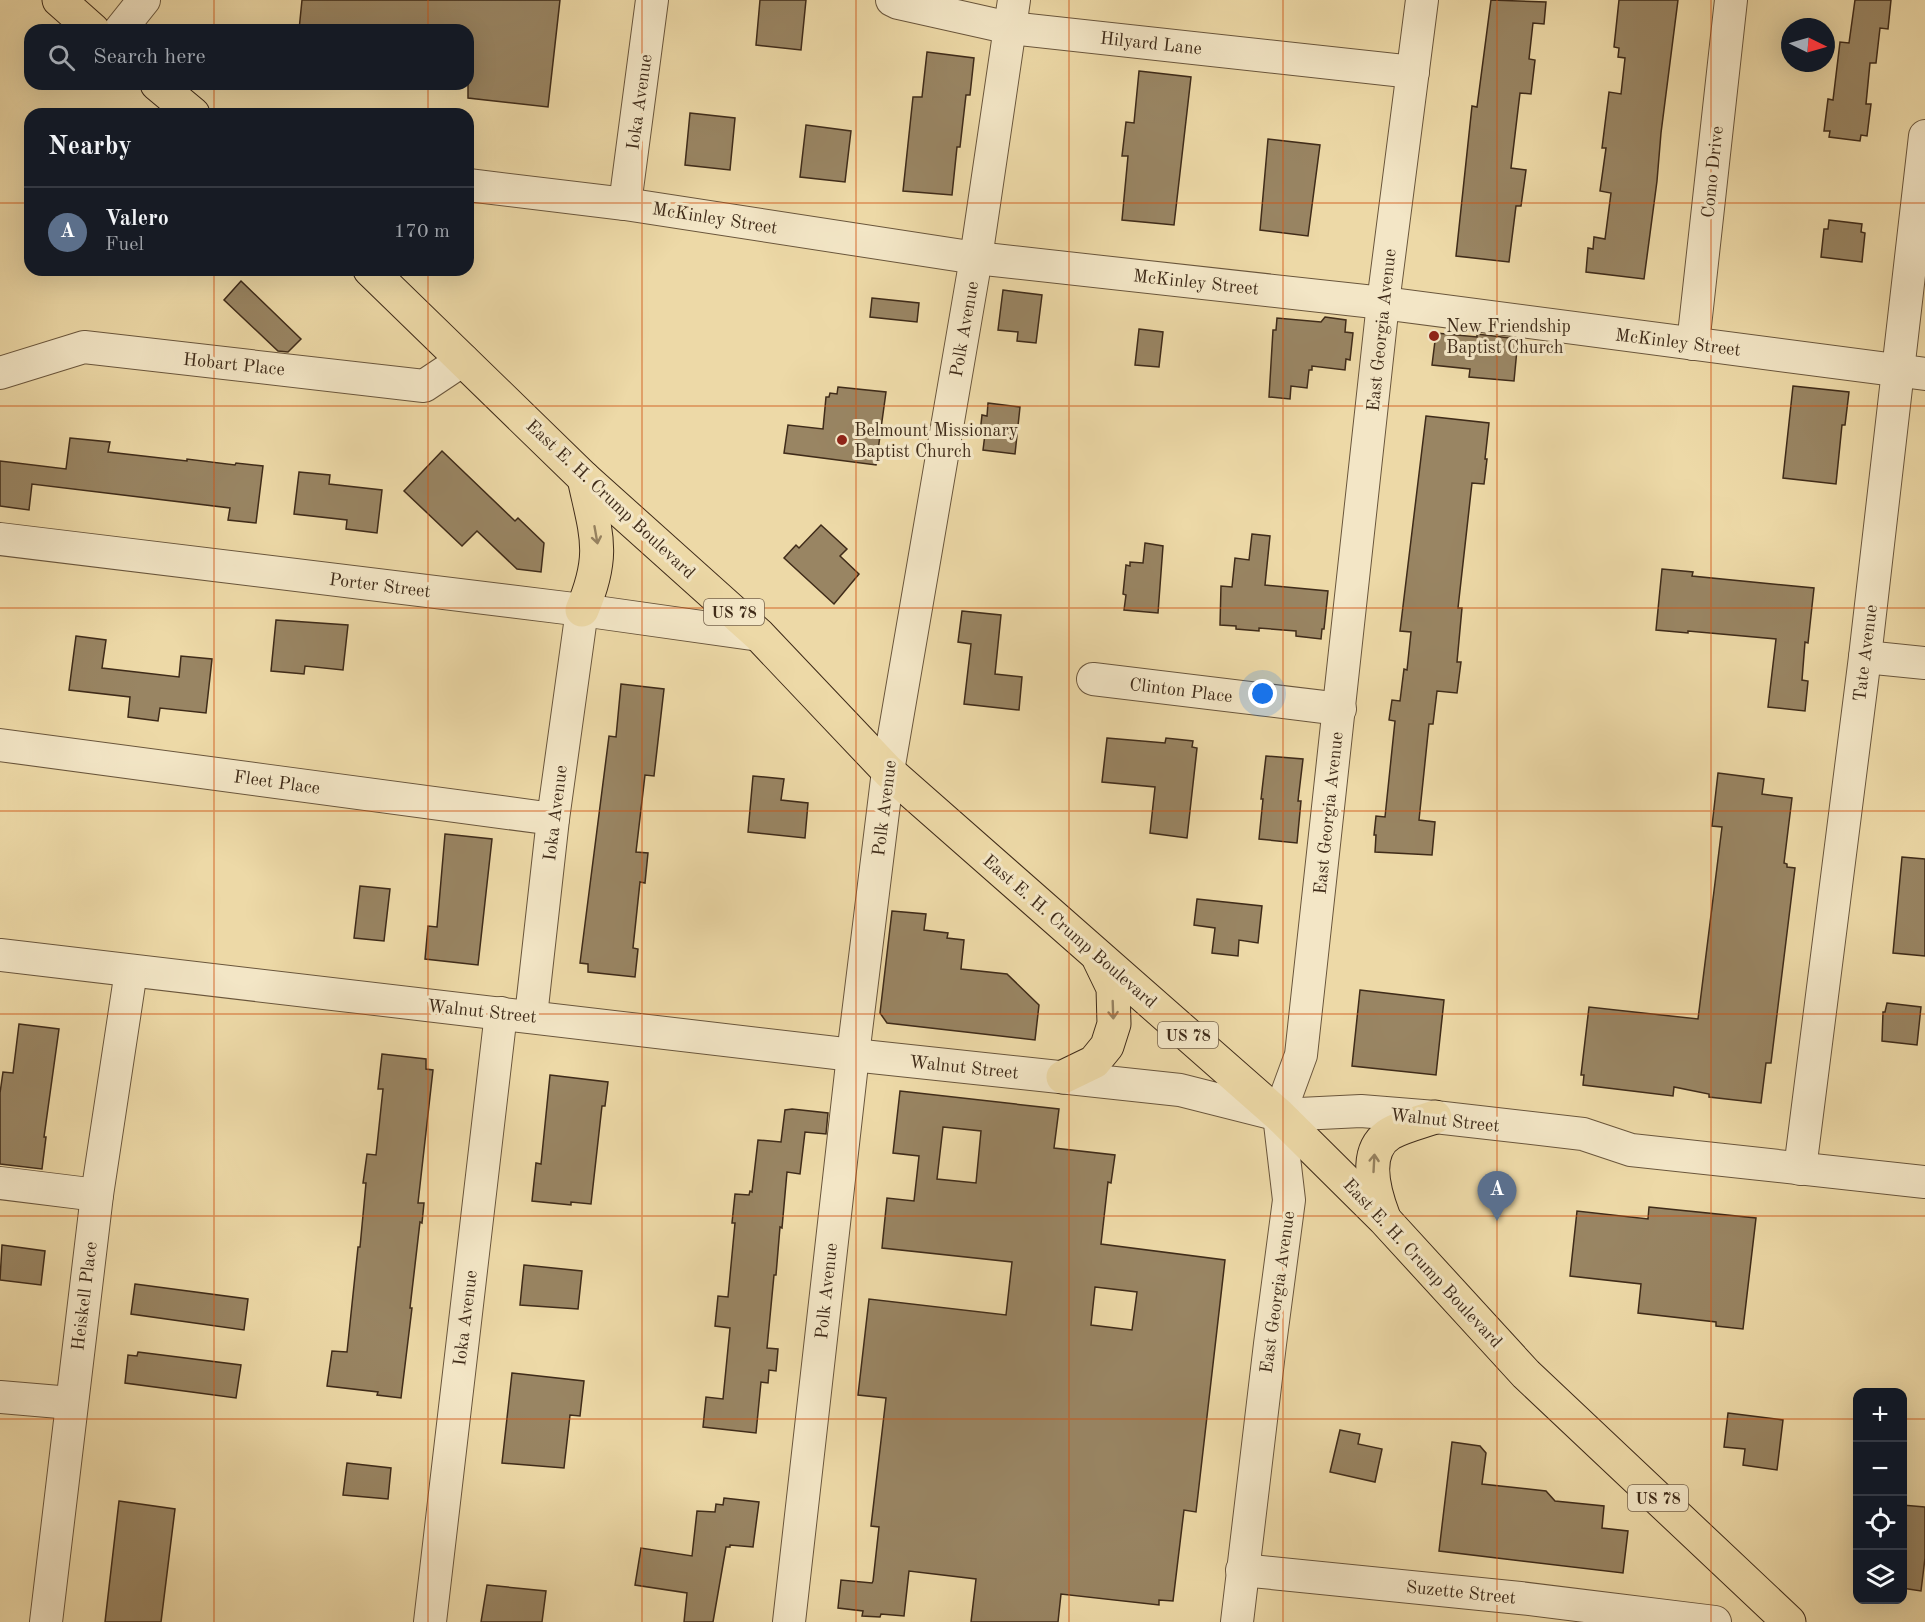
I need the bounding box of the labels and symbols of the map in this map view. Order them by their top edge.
north arrow [1781,18,1835,72]
street label: Hilyard Lane [1099,30,1203,58]
street label: Ioka Avenue [624,53,656,151]
street label: Como Drive [1699,125,1727,219]
street label: McKinley Street [651,200,779,238]
street label: East Georgia Avenue [1364,248,1400,412]
street label: McKinley Street [1132,267,1260,299]
street label: Polk Avenue [948,280,982,378]
place label: New Friendship Baptist Church [1446,318,1571,357]
street label: McKinley Street [1614,326,1742,360]
marker: New Friendship Baptist Church [1427,329,1441,343]
street label: Hobart Place [182,351,286,379]
street label: East E. H. Crump Boulevard [522,417,698,583]
place label: Belmount Missionary Baptist Church [854,422,1019,461]
marker: Belmount Missionary Baptist Church [835,433,849,447]
one-way arrow [591,525,602,545]
street label: Porter Street [328,571,432,601]
road number: US 78 [704,599,764,625]
street label: Tate Avenue [1851,604,1881,703]
street label: Clinton Place [1128,676,1233,706]
your location [1248,679,1277,708]
street label: East Georgia Avenue [1311,731,1347,895]
street label: Polk Avenue [870,759,900,857]
street label: Ioka Avenue [541,764,571,862]
street label: Fleet Place [233,768,321,798]
street label: East E. H. Crump Boulevard [979,852,1160,1012]
street label: Walnut Street [426,997,537,1027]
one-way arrow [1108,999,1119,1019]
road number: US 78 [1158,1022,1218,1048]
street label: Walnut Street [908,1053,1019,1083]
street label: Walnut Street [1389,1106,1500,1136]
one-way arrow [1369,1153,1380,1173]
pin: A [1478,1172,1516,1221]
street label: East E. H. Crump Boulevard [1339,1176,1505,1352]
street label: East Georgia Avenue [1258,1210,1298,1374]
street label: Heiskell Place [69,1241,101,1352]
street label: Polk Avenue [813,1242,841,1340]
street label: Ioka Avenue [451,1269,481,1367]
road number: US 78 [1628,1485,1688,1511]
street label: Suzette Street [1405,1578,1517,1608]

